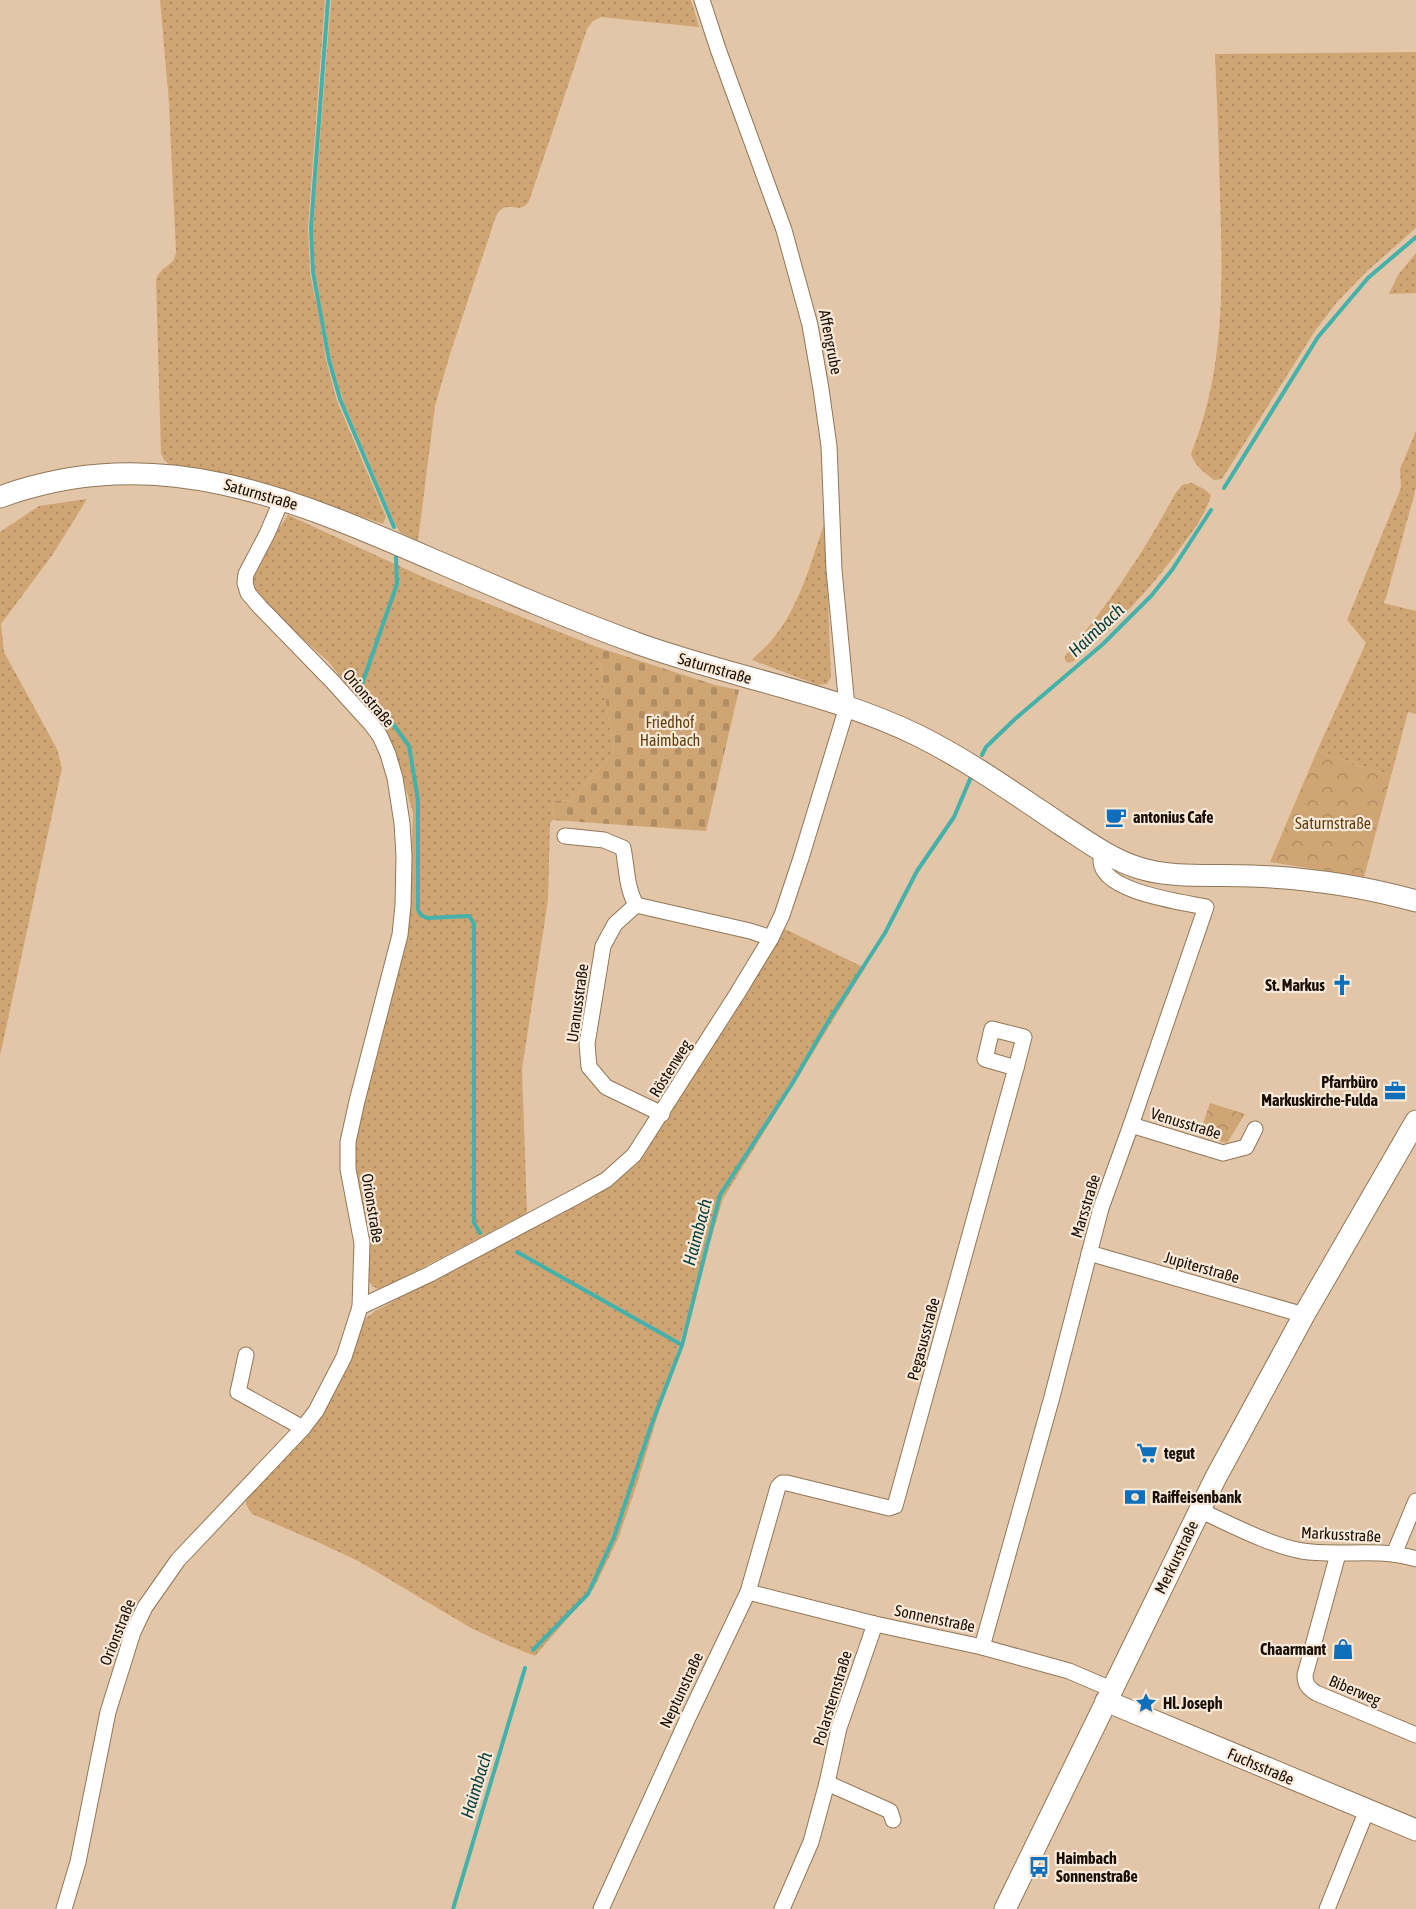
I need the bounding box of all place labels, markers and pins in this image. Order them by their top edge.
cafe icon: antonius Cafe [1104,805,1128,829]
place label: antonius Cafe [1133,808,1214,826]
church icon: St. Markus [1330,973,1354,997]
place label: St. Markus [1265,976,1325,994]
place label: Pfarrbüro Markuskirche-Fulda [1261,1073,1378,1109]
office icon: Pfarrbüro Markuskirche-Fulda [1383,1079,1407,1103]
supermarket icon: tegut [1135,1441,1159,1465]
place label: tegut [1163,1444,1195,1462]
bank icon: Raiffeisenbank [1123,1485,1147,1509]
place label: Raiffeisenbank [1152,1488,1242,1506]
shop icon: Chaarmant [1331,1637,1355,1661]
place label: Chaarmant [1260,1640,1326,1658]
place icon: Hl. Joseph [1134,1691,1158,1715]
place label: Hl. Joseph [1163,1694,1223,1712]
place label: Haimbach Sonnenstraße [1056,1849,1138,1885]
bus stop icon: Haimbach Sonnenstraße [1027,1855,1051,1879]

